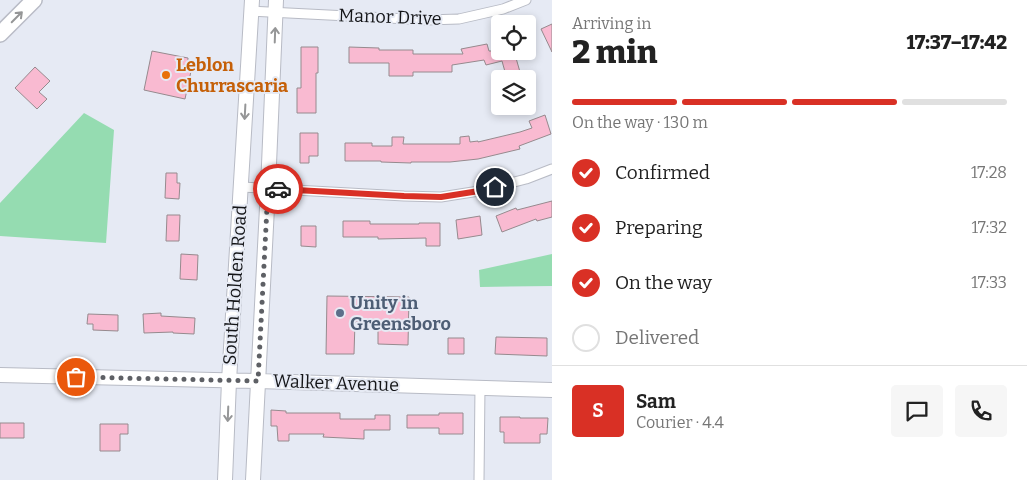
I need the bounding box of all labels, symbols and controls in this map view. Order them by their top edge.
street label: Manor Drive [338,4,442,30]
one-way arrow [11,11,23,23]
text: Arriving in [572,14,651,33]
map controls [491,15,536,115]
button: locate [491,15,536,60]
one-way arrow [270,27,279,43]
text: 17:37–17:42 [906,31,1007,54]
text: 2 min [572,33,658,71]
place label: Leblon Churrascaria [176,54,288,97]
marker: Leblon Churrascaria [160,69,172,81]
button: layers [491,70,536,115]
one-way arrow [241,104,250,120]
text: On the way · 130 m [572,113,708,132]
icon: check [572,159,600,187]
text: Confirmed [615,161,710,184]
text: 17:28 [971,163,1007,182]
courier [253,164,303,214]
pin [474,166,516,208]
icon: home [481,173,509,201]
icon: car [264,175,292,203]
street label: South Holden Road [218,204,252,366]
icon: check [572,214,600,242]
text: Preparing [615,216,703,239]
text: 17:32 [971,218,1007,237]
icon: check [572,269,600,297]
text: On the way [615,271,712,294]
text: 17:33 [971,273,1007,292]
place label: Unity in Greensboro [350,292,451,335]
marker: Unity in Greensboro [334,307,346,319]
text: Delivered [615,326,699,349]
pin [55,356,97,398]
icon: bag [62,363,90,391]
street label: Walker Avenue [273,370,399,396]
button: chat [891,385,943,437]
button: phone [955,385,1007,437]
text: Sam [636,390,676,413]
text: S [592,399,604,422]
one-way arrow [223,406,232,422]
text: Courier · 4.4 [636,413,724,432]

